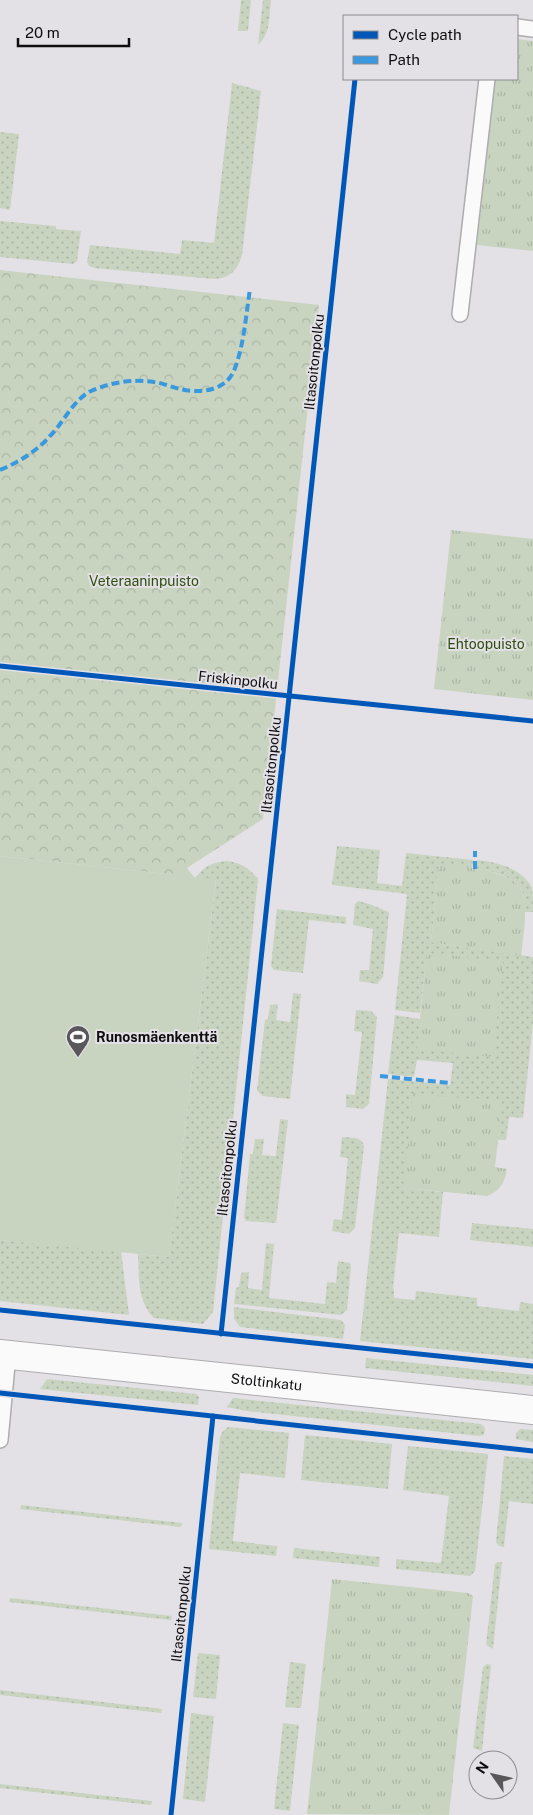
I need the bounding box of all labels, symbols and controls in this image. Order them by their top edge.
scale bar [18,15,129,47]
legend [343,15,518,80]
text: 20 m [25,24,60,41]
text: Cycle path [388,26,462,43]
text: Path [388,51,420,68]
street label: Iltasoitonpolku [301,313,327,411]
park label: Veteraaninpuisto [89,573,199,589]
park label: Ehtoopuisto [447,636,525,652]
street label: Friskinpolku [197,668,279,692]
street label: Iltasoitonpolku [258,716,284,814]
sports icon: Runosmäenkenttä [65,1024,91,1058]
place label: Runosmäenkenttä [96,1029,218,1045]
street label: Iltasoitonpolku [214,1119,240,1217]
street label: Stoltinkatu [230,1370,303,1394]
street label: Iltasoitonpolku [168,1565,194,1663]
north arrow [468,1750,518,1800]
text: N [473,1759,492,1777]

